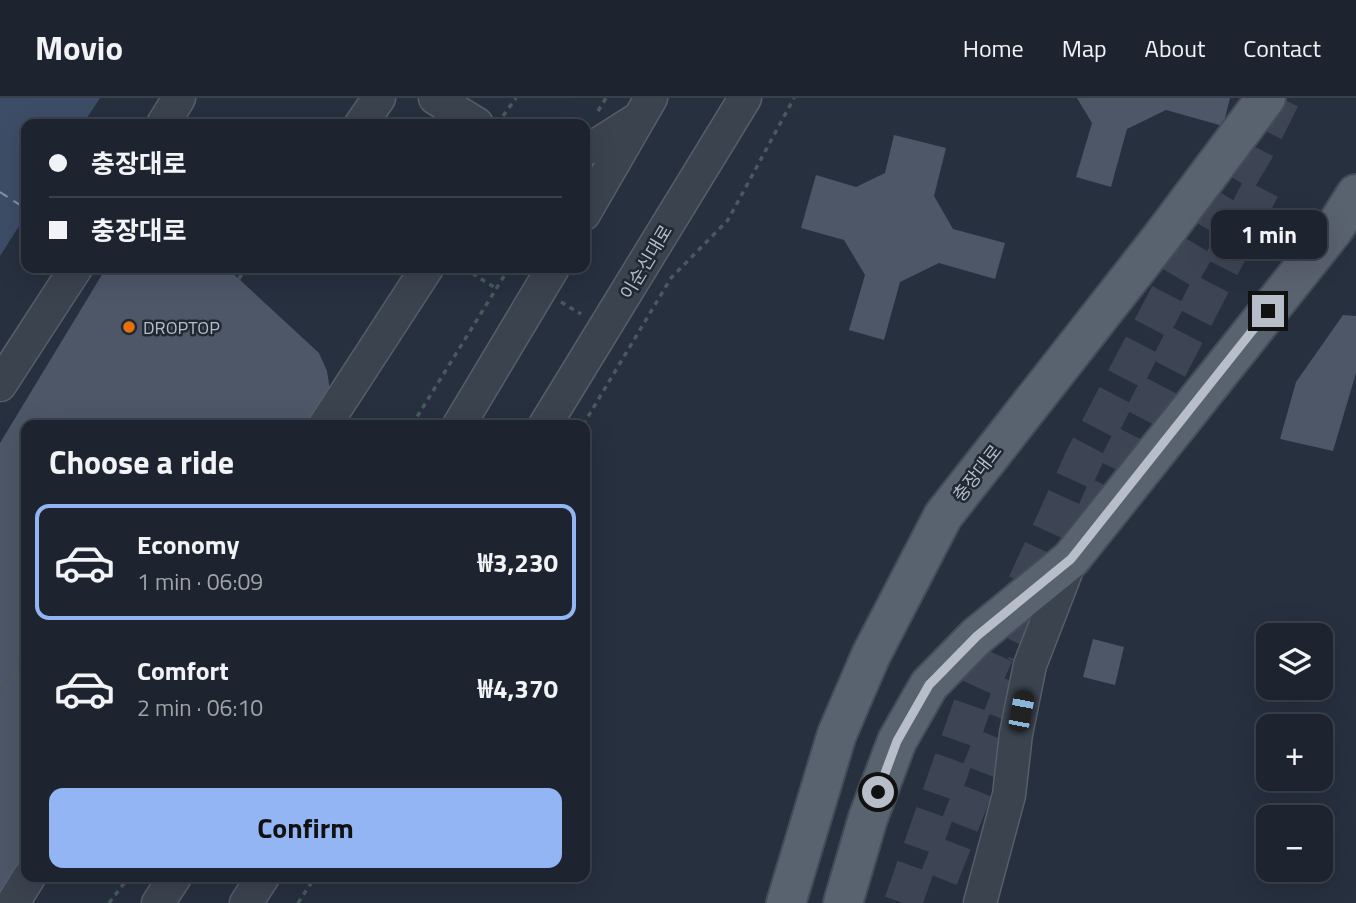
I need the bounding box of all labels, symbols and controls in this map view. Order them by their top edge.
text: Movio [35,23,123,73]
text: Home [963,30,1024,66]
text: Map [1062,30,1107,66]
text: About [1145,30,1205,66]
text: Contact [1243,30,1321,66]
text: 충장대로 [91,144,187,183]
callout: 1 min [1210,209,1326,258]
text: 충장대로 [91,211,187,250]
text: 1 min [1241,217,1297,252]
street label: 이순신대로 [613,220,679,304]
route end [1252,295,1284,327]
place label: DROPTOP [143,314,220,341]
marker: DROPTOP [121,319,137,335]
text: Choose a ride [49,438,234,486]
street label: 충장대로 [946,439,1008,507]
text: Economy [137,525,239,564]
icon: car [53,531,116,594]
text: ₩3,230 [478,543,558,582]
text: 1 min · 06:09 [137,564,263,599]
map controls [1256,623,1333,882]
button: layers [1256,623,1333,700]
text: Comfort [137,651,229,690]
icon: car [53,657,116,720]
text: ₩4,370 [478,669,558,708]
car [1007,688,1036,734]
text: 2 min · 06:10 [137,690,263,725]
button: + [1256,714,1333,791]
route start [862,776,894,808]
button: Confirm [49,788,562,868]
button: − [1256,805,1333,882]

